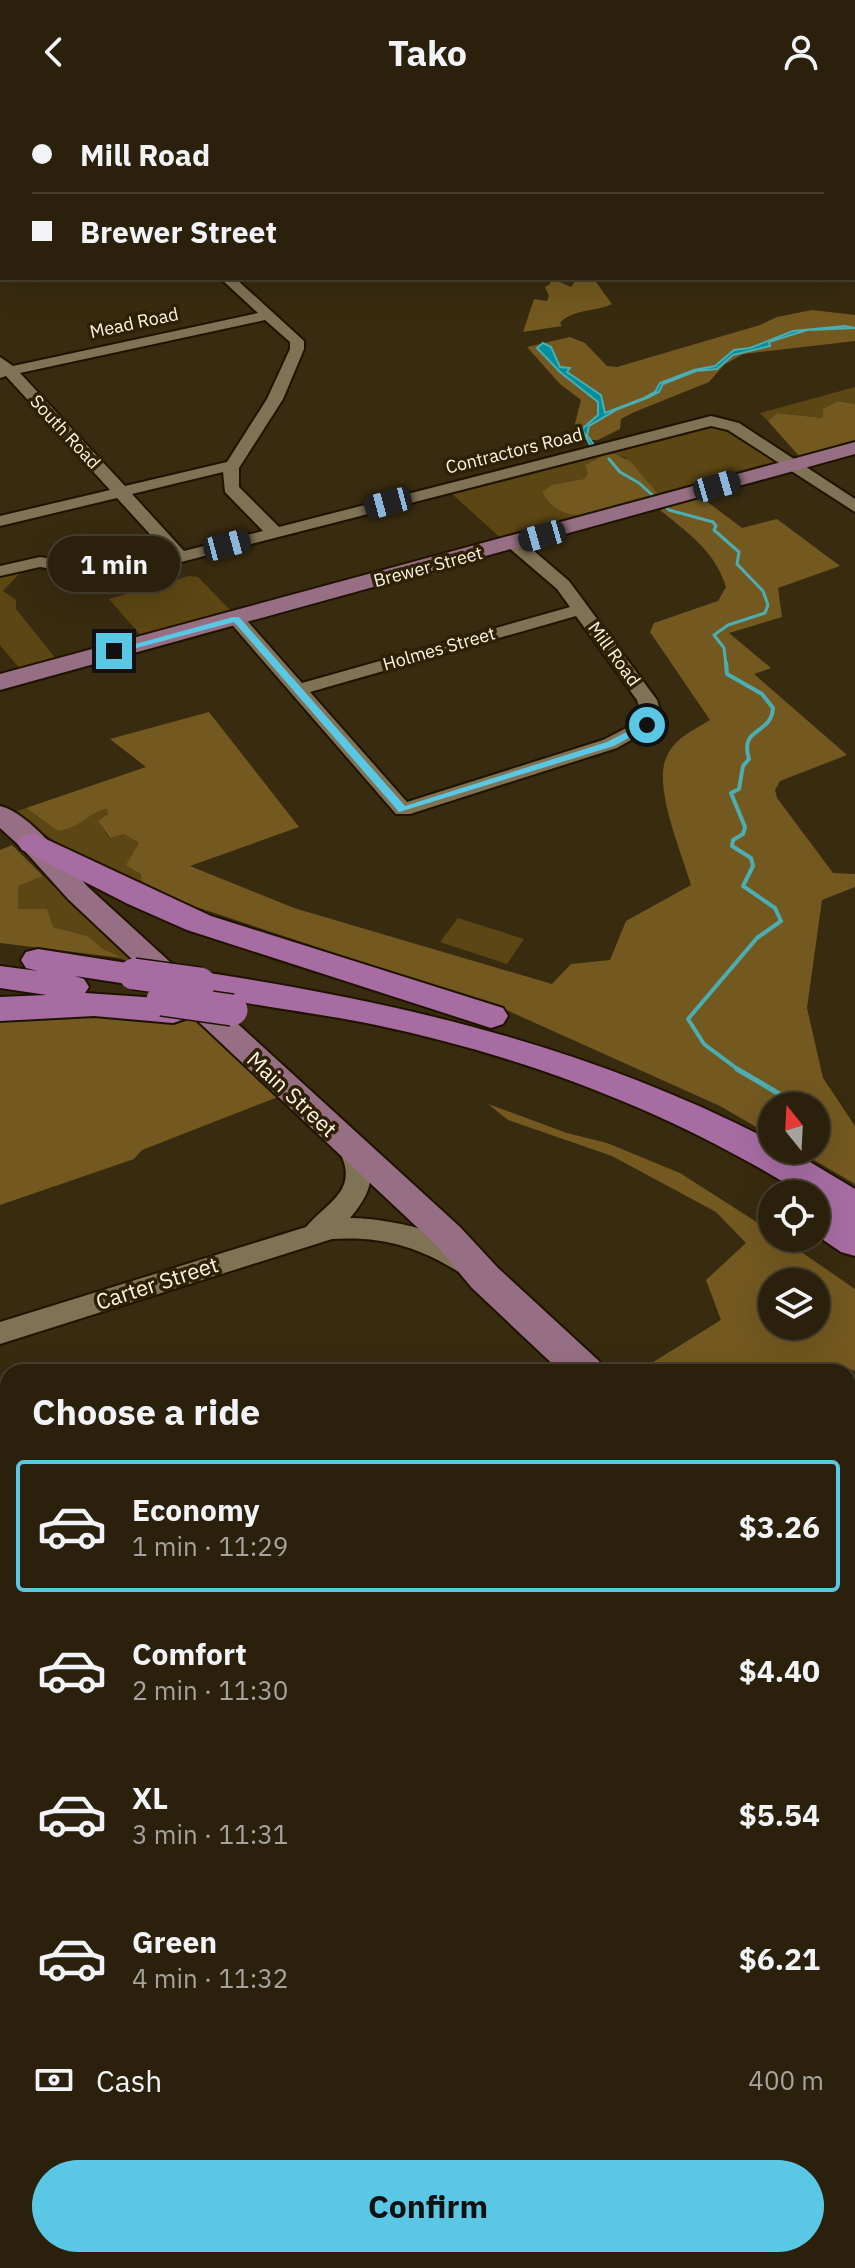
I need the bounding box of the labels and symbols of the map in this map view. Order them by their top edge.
street label: Mead Road [87,302,180,343]
street label: South Road [25,390,105,473]
street label: Contractors Road [443,422,585,479]
car [691,468,743,504]
car [362,485,414,521]
car [516,518,568,554]
car [201,527,253,563]
callout: 1 min [48,535,180,591]
street label: Brewer Street [371,541,485,592]
street label: Mill Road [583,617,646,691]
street label: Holmes Street [380,622,498,676]
route end [96,633,132,669]
route start [629,707,665,743]
street label: Main Street [241,1044,344,1143]
north arrow [758,1092,830,1164]
street label: Carter Street [92,1249,222,1316]

